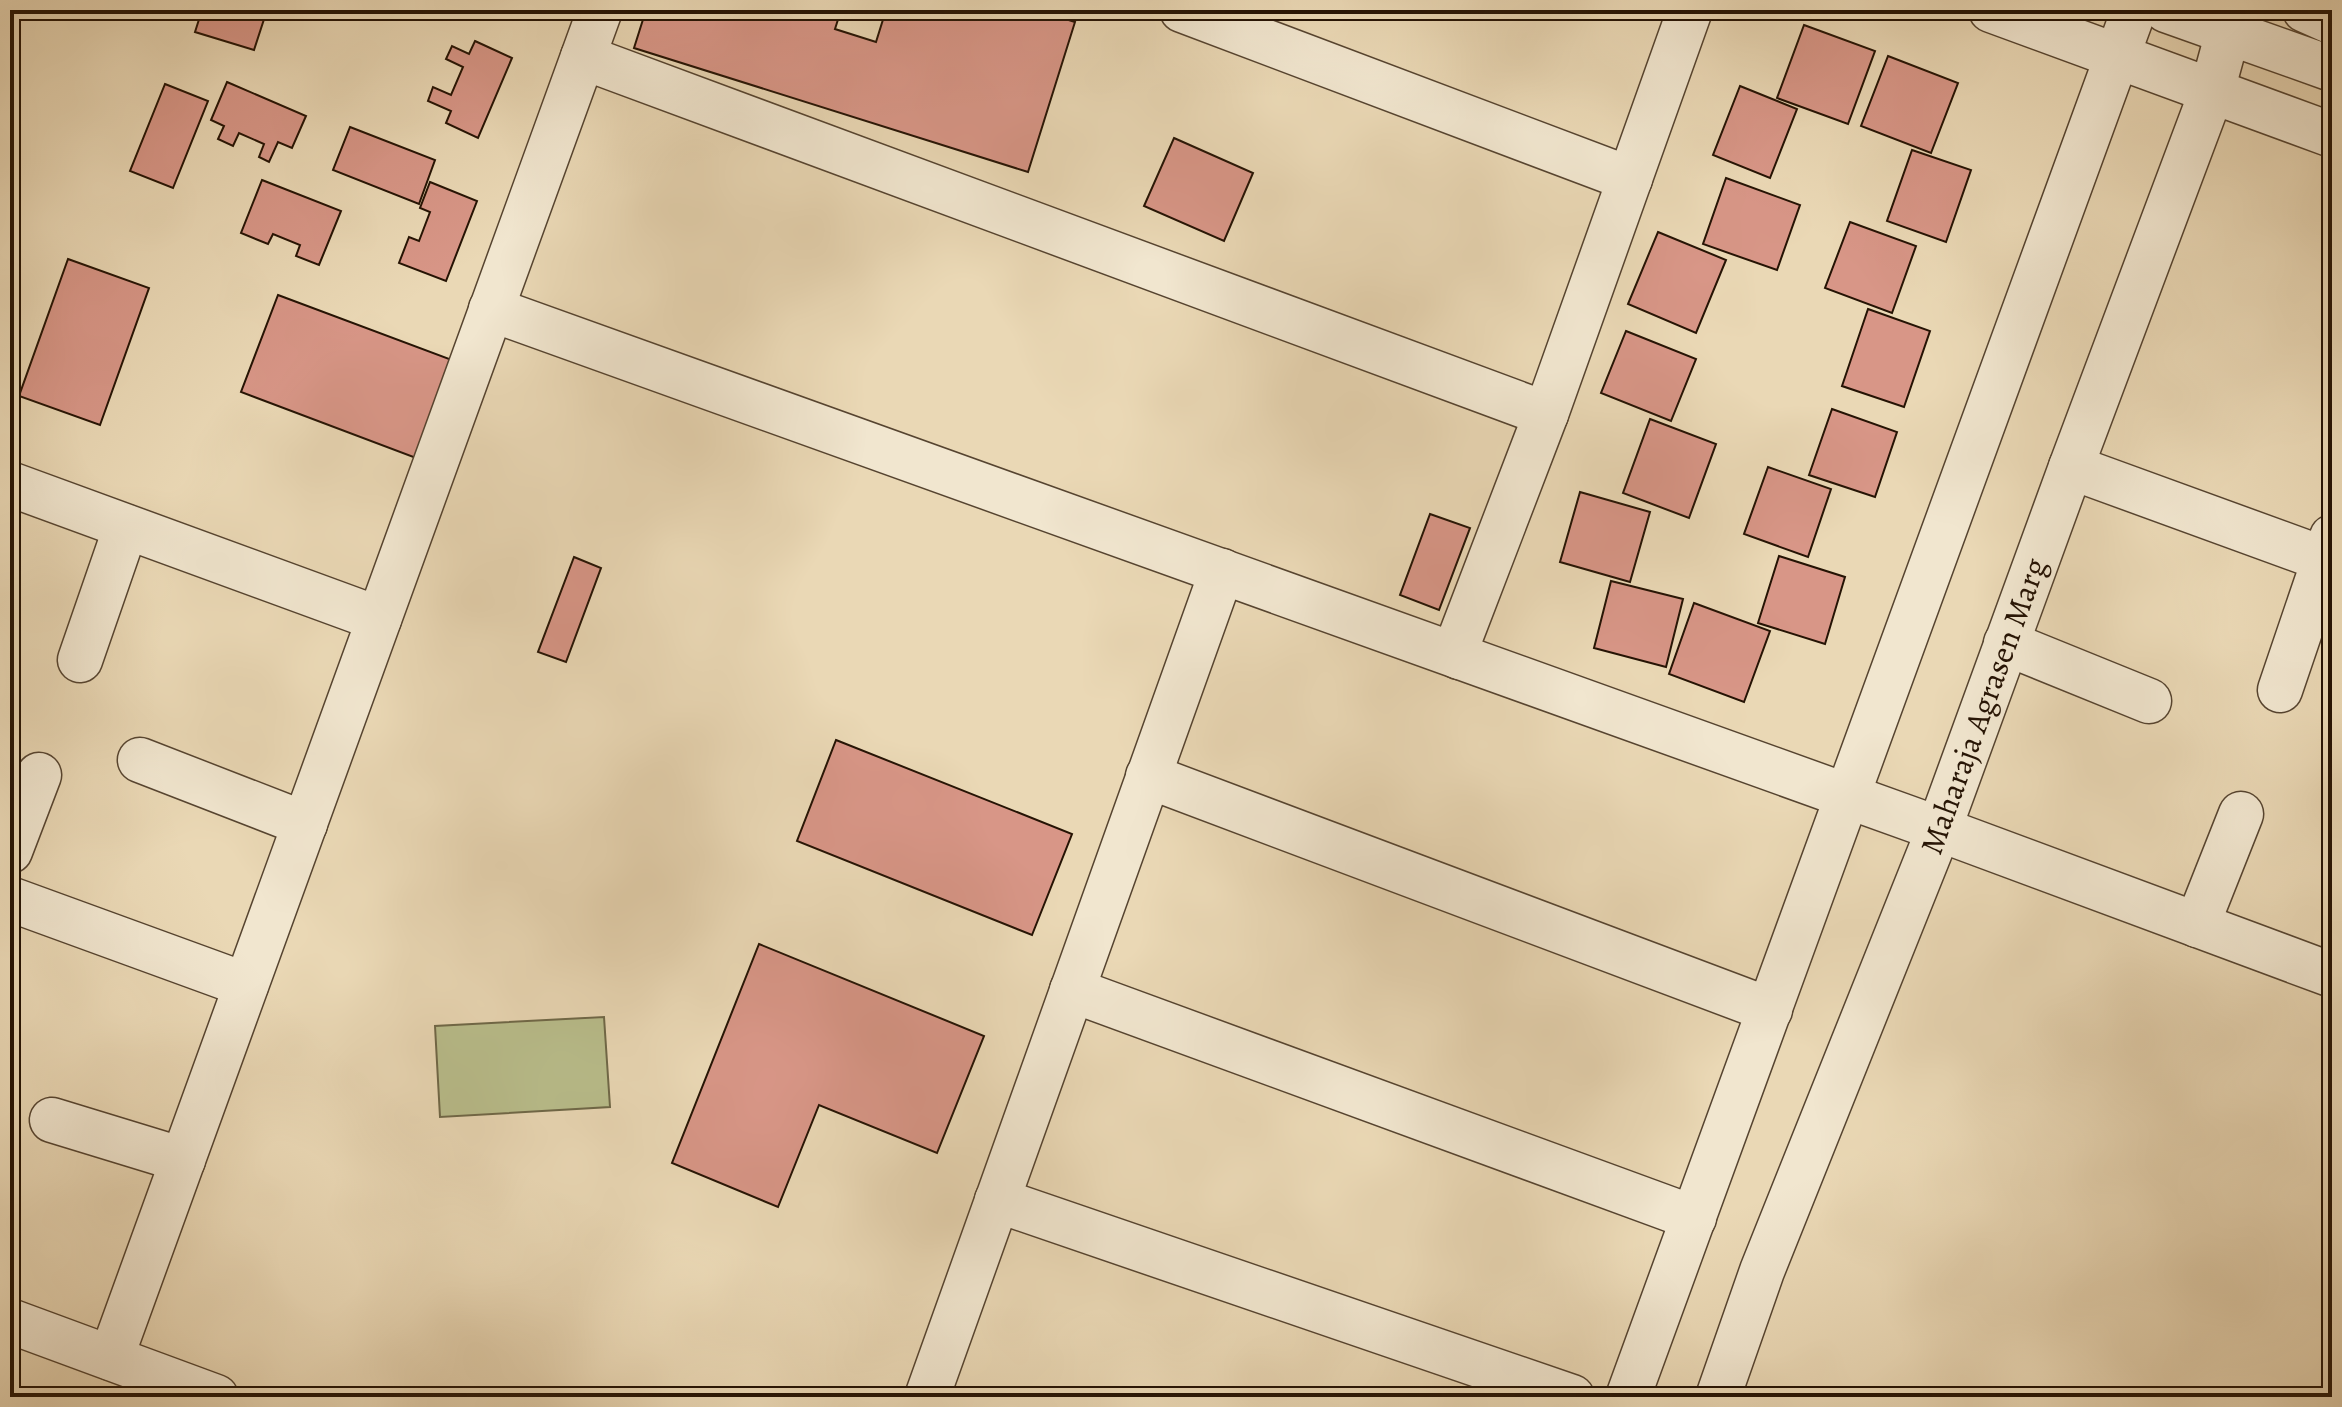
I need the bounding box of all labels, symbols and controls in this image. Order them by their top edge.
street label: Maharaja Agrasen Marg [1909,552,2057,860]

